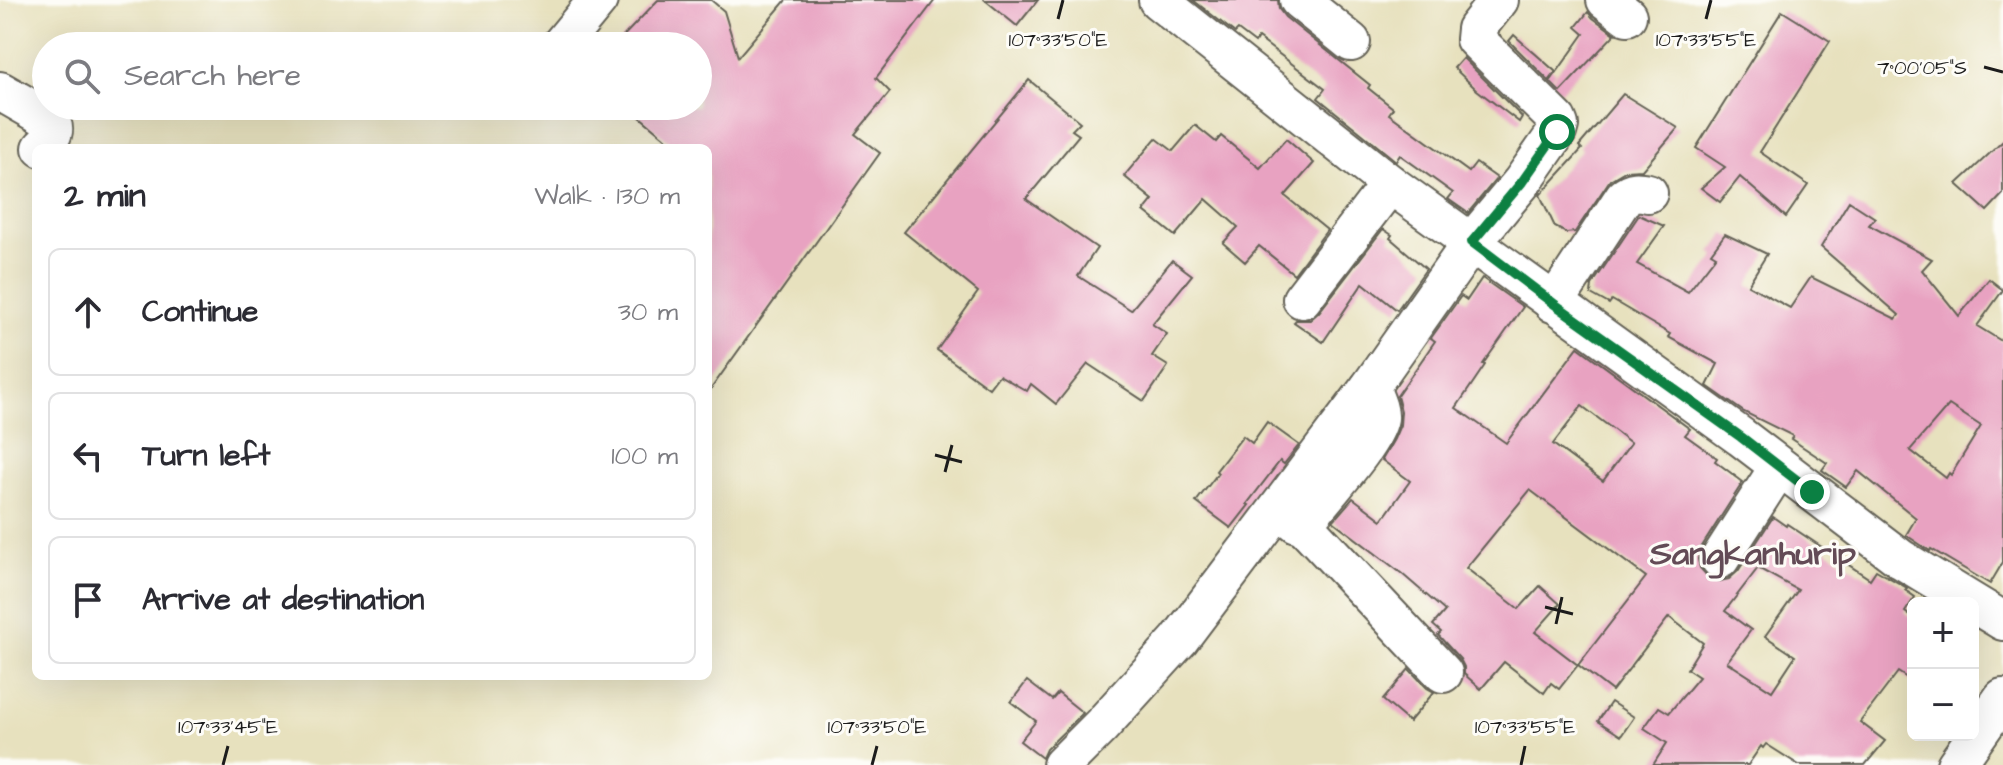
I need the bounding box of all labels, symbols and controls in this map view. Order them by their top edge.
text: 107°33'50"E [1009,26,1108,54]
text: 107°33'55"E [1656,26,1756,54]
search box [32,32,712,120]
icon: search [60,54,104,98]
text: 7°00'05"S [1877,54,1967,82]
text: Search here [124,55,301,97]
route start [1539,114,1575,150]
text: 2 min [64,172,146,220]
text: Walk · 130 m [534,178,680,214]
icon: ahead [66,290,110,334]
text: Continue [142,291,258,333]
text: 30 m [618,294,678,330]
icon: left [66,434,110,478]
text: Turn left [142,435,270,477]
text: 100 m [611,438,678,474]
route end [1794,474,1830,510]
district label: Sangkanhurip [1649,530,1856,579]
icon: arrive [66,578,110,622]
text: Arrive at destination [142,579,424,621]
map controls [1907,597,1979,741]
button: + [1907,597,1979,669]
button: − [1907,669,1979,741]
text: 107°33'45"E [178,713,278,741]
text: 107°33'50"E [828,713,927,741]
text: 107°33'55"E [1475,713,1575,741]

